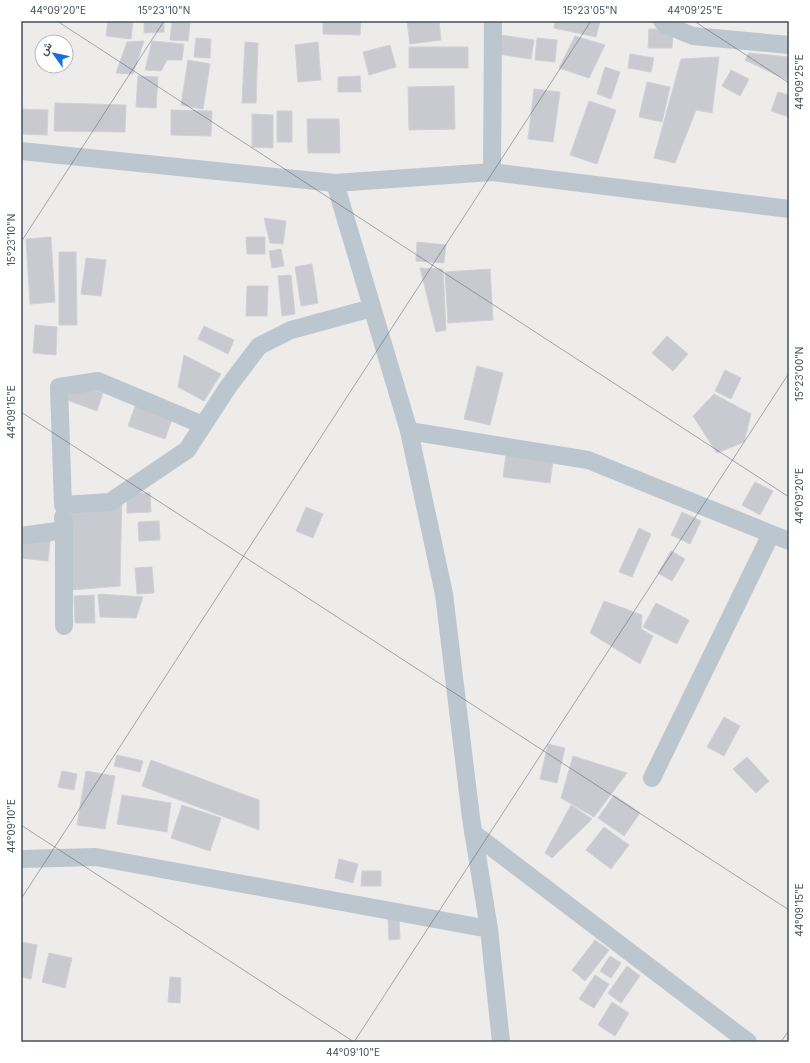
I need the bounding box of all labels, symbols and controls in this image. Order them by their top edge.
text: 44°09'20"E [30,4,86,16]
text: 15°23'10"N [138,4,190,16]
text: 15°23'05"N [563,4,617,16]
text: 44°09'25"E [667,4,723,16]
north arrow [34,34,74,74]
text: ش [36,39,55,58]
text: 44°09'25"E [793,54,805,110]
text: 15°23'10"N [5,214,17,266]
text: 15°23'00"N [793,347,805,401]
text: 44°09'15"E [5,385,17,439]
text: 44°09'20"E [793,468,805,524]
text: 44°09'10"E [5,799,17,853]
text: 44°09'15"E [793,883,805,937]
text: 44°09'10"E [326,1046,380,1058]

